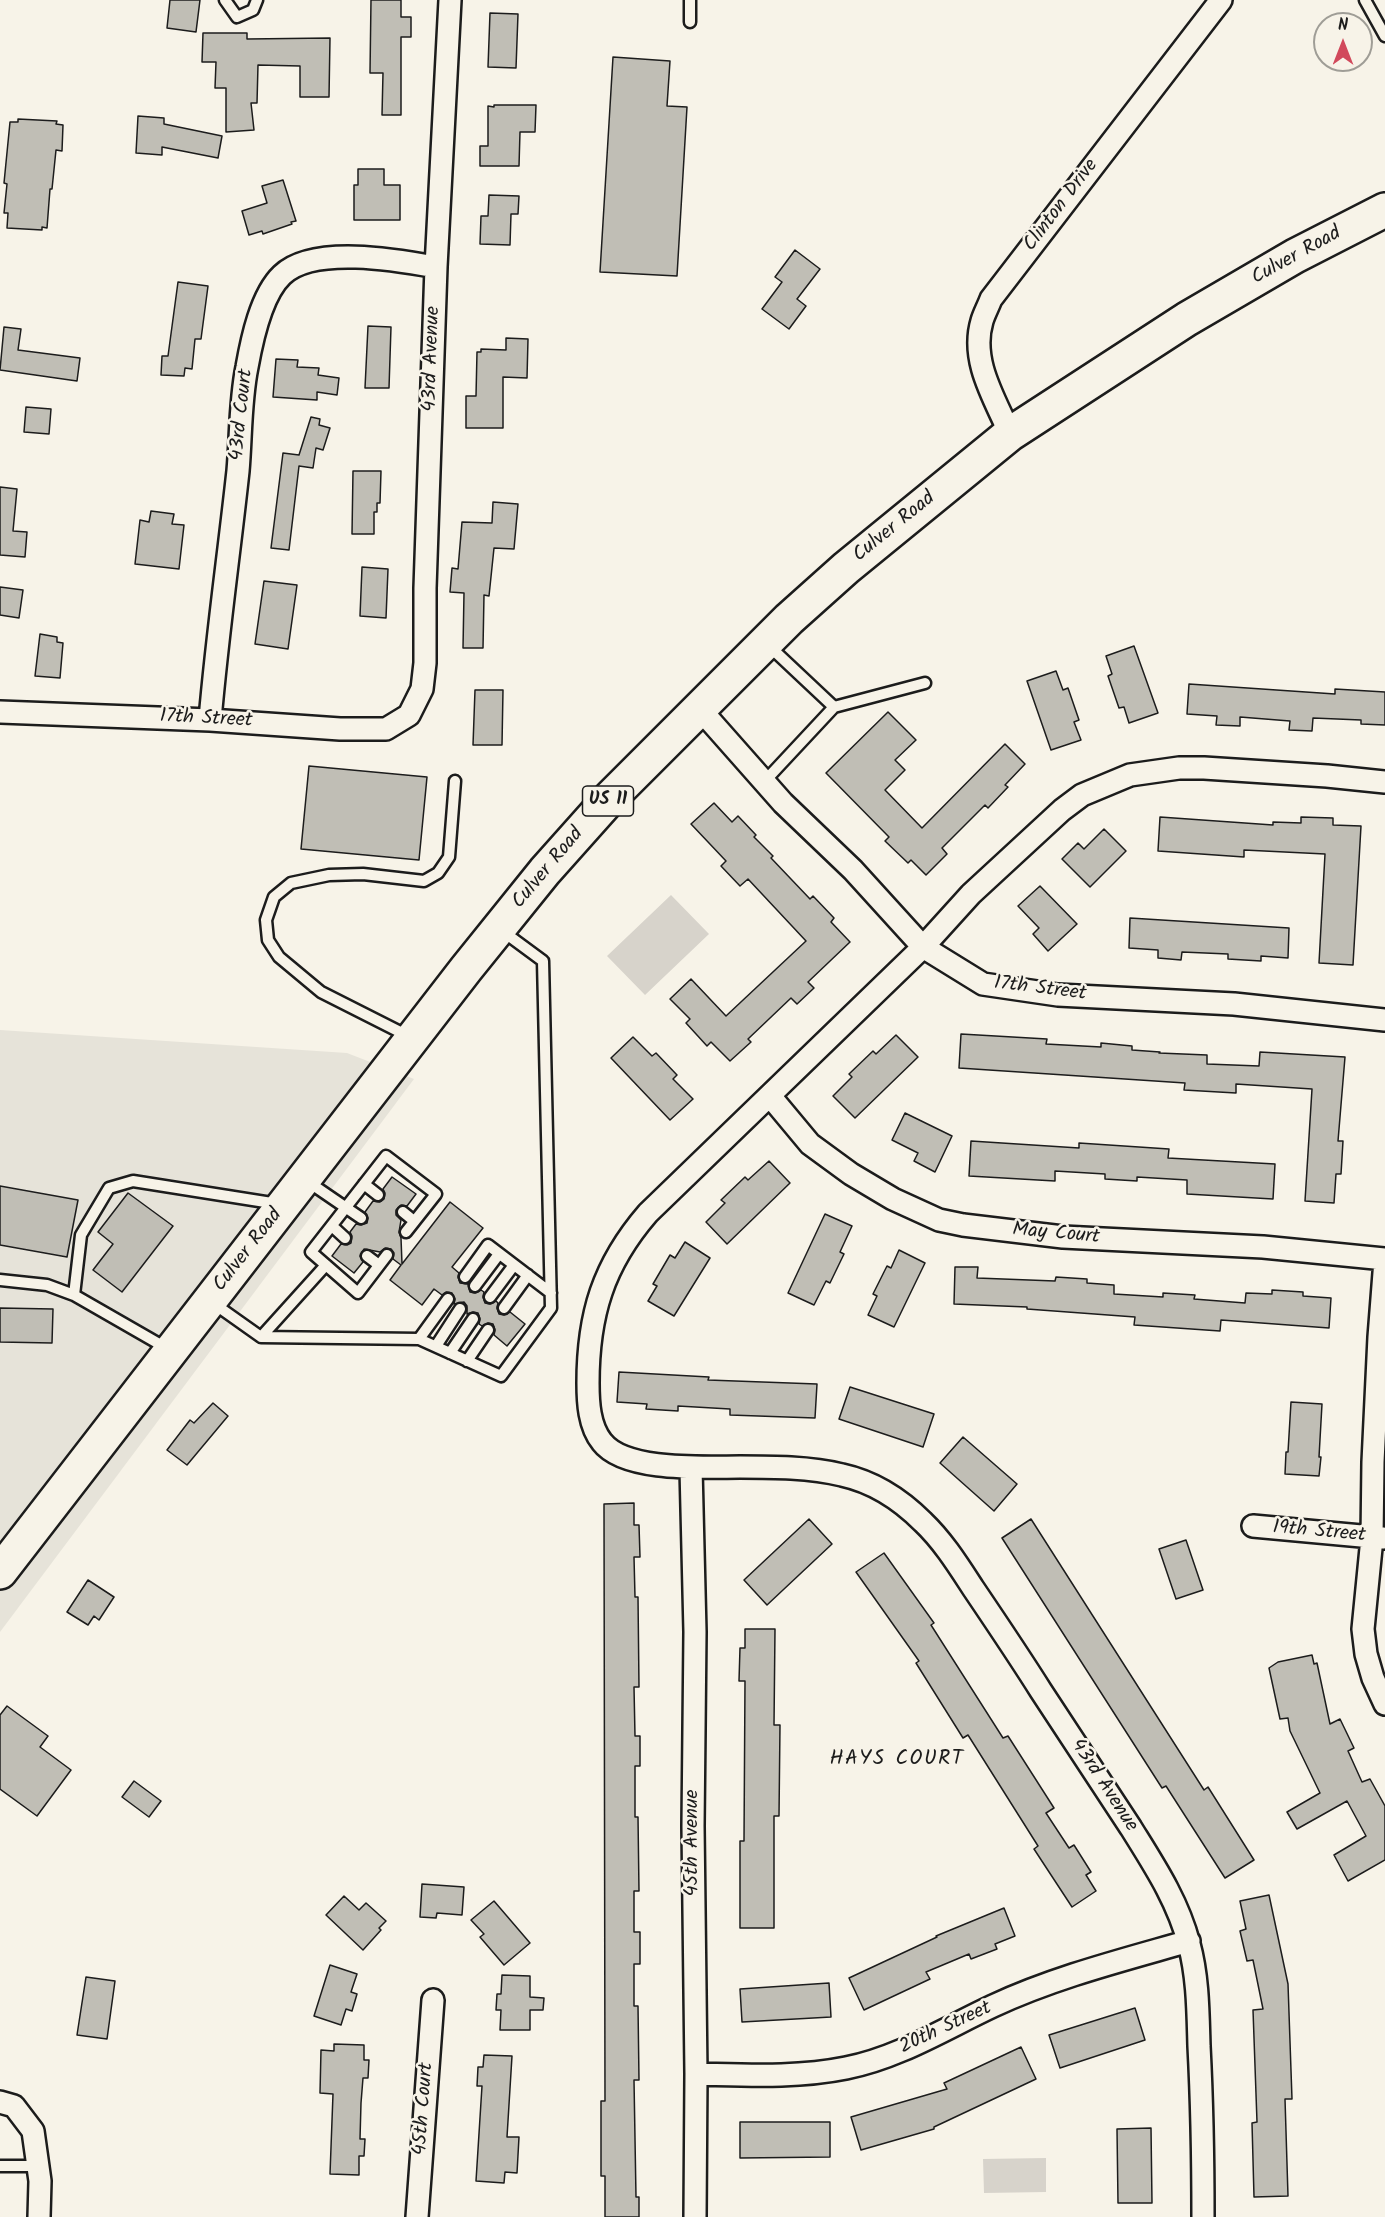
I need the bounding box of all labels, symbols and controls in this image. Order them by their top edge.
north arrow [1313,12,1373,72]
text: N [1338,13,1348,38]
street label: Clinton Drive [1019,155,1105,257]
street label: Culver Road [1248,223,1346,291]
street label: 43rd Avenue [419,306,447,412]
street label: 43rd Court [226,368,260,462]
street label: Culver Road [849,488,941,568]
street label: 17th Street [159,706,253,734]
road number: US 11 [582,786,634,816]
street label: Culver Road [508,823,590,915]
street label: 17th Street [993,972,1087,1008]
street label: Culver Road [209,1205,289,1297]
street label: May Court [1011,1219,1101,1251]
street label: 19th Street [1272,1517,1366,1549]
street label: 43rd Avenue [1064,1735,1142,1837]
district label: HAYS COURT [830,1747,964,1773]
street label: 45th Avenue [682,1789,706,1897]
street label: 20th Street [896,1997,996,2061]
street label: 45th Court [410,2062,440,2156]

